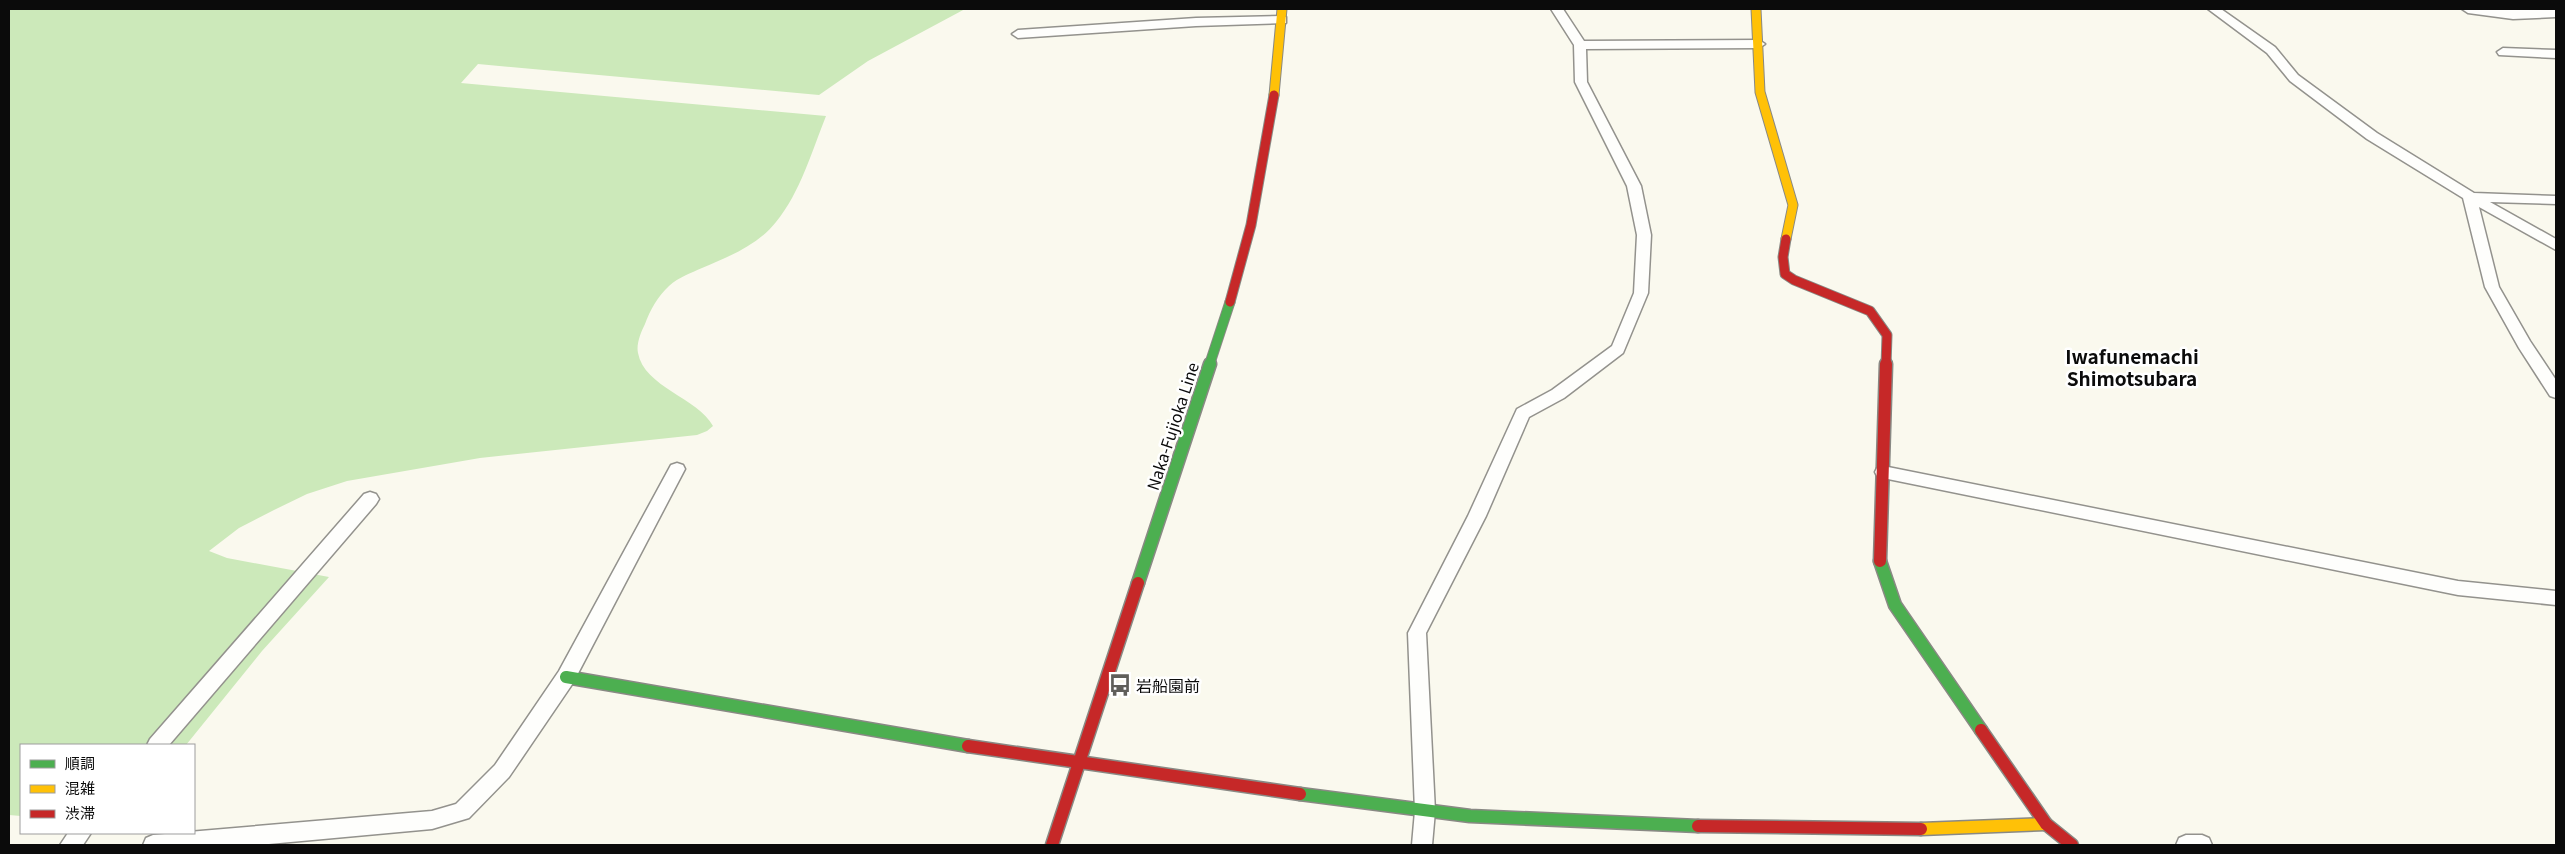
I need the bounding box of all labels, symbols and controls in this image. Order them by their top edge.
district label: Iwafunemachi Shimotsubara [2065,342,2199,391]
street label: Naka-Fujioka Line [1140,359,1204,493]
bus stop icon: 岩船園前 [1107,672,1133,698]
place label: 岩船園前 [1136,673,1200,697]
legend [20,744,195,834]
text: 順調 [65,752,95,773]
text: 混雑 [65,777,95,798]
text: 渋滞 [65,802,95,823]

